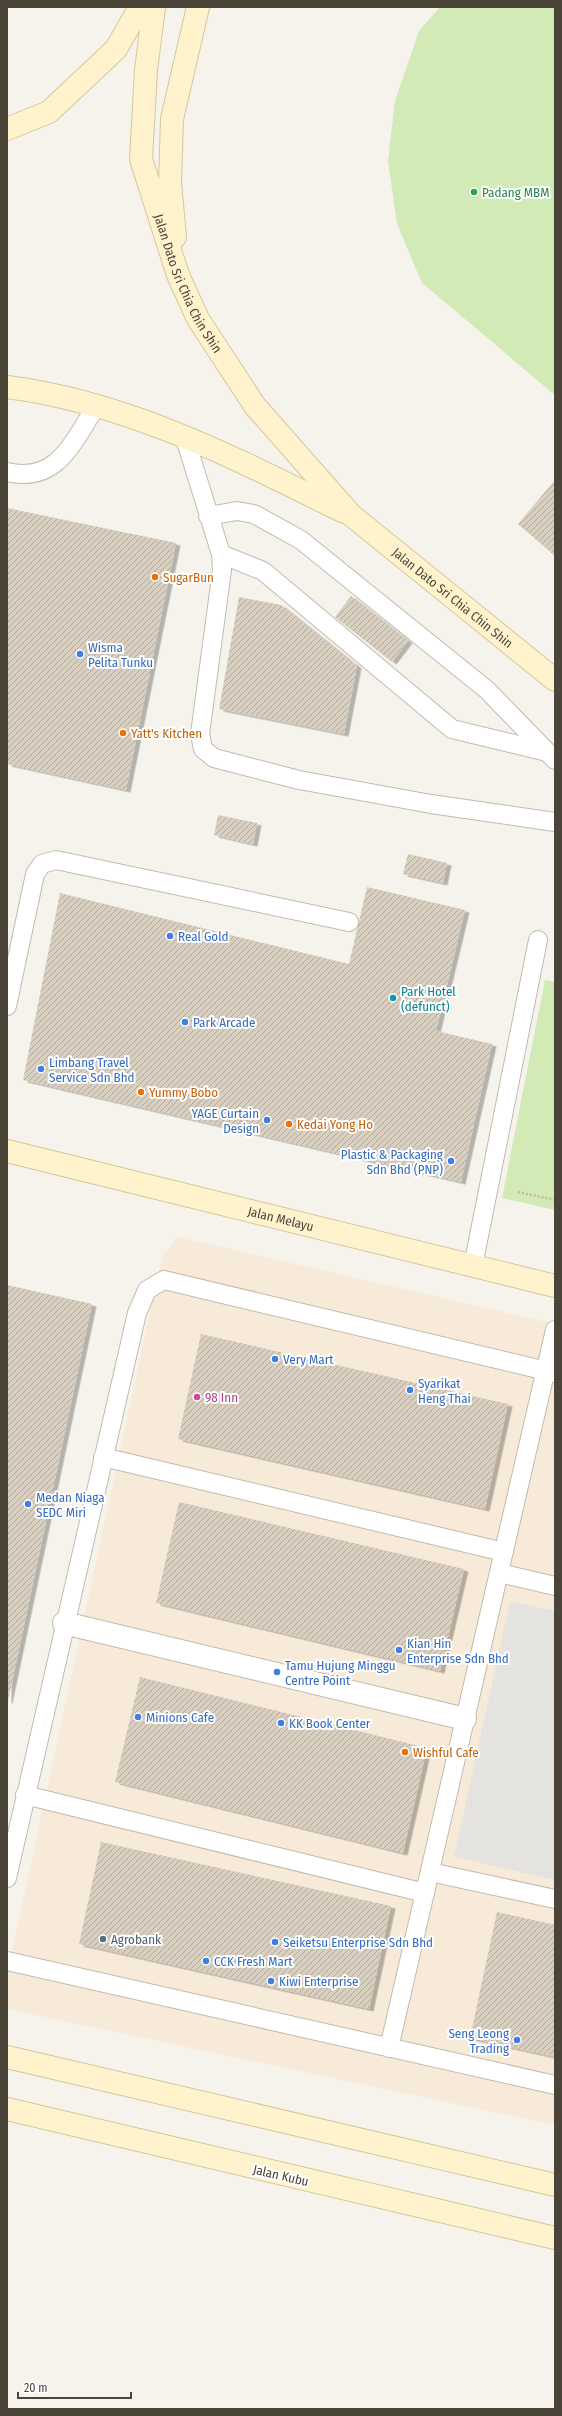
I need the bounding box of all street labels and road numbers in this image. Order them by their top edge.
street label: Jalan Dato Sri Chia Chin Shin [151,212,225,356]
street label: Jalan Dato Sri Chia Chin Shin [389,545,516,651]
street label: Jalan Melayu [246,1204,315,1234]
street label: Jalan Kubu [252,2162,310,2189]

